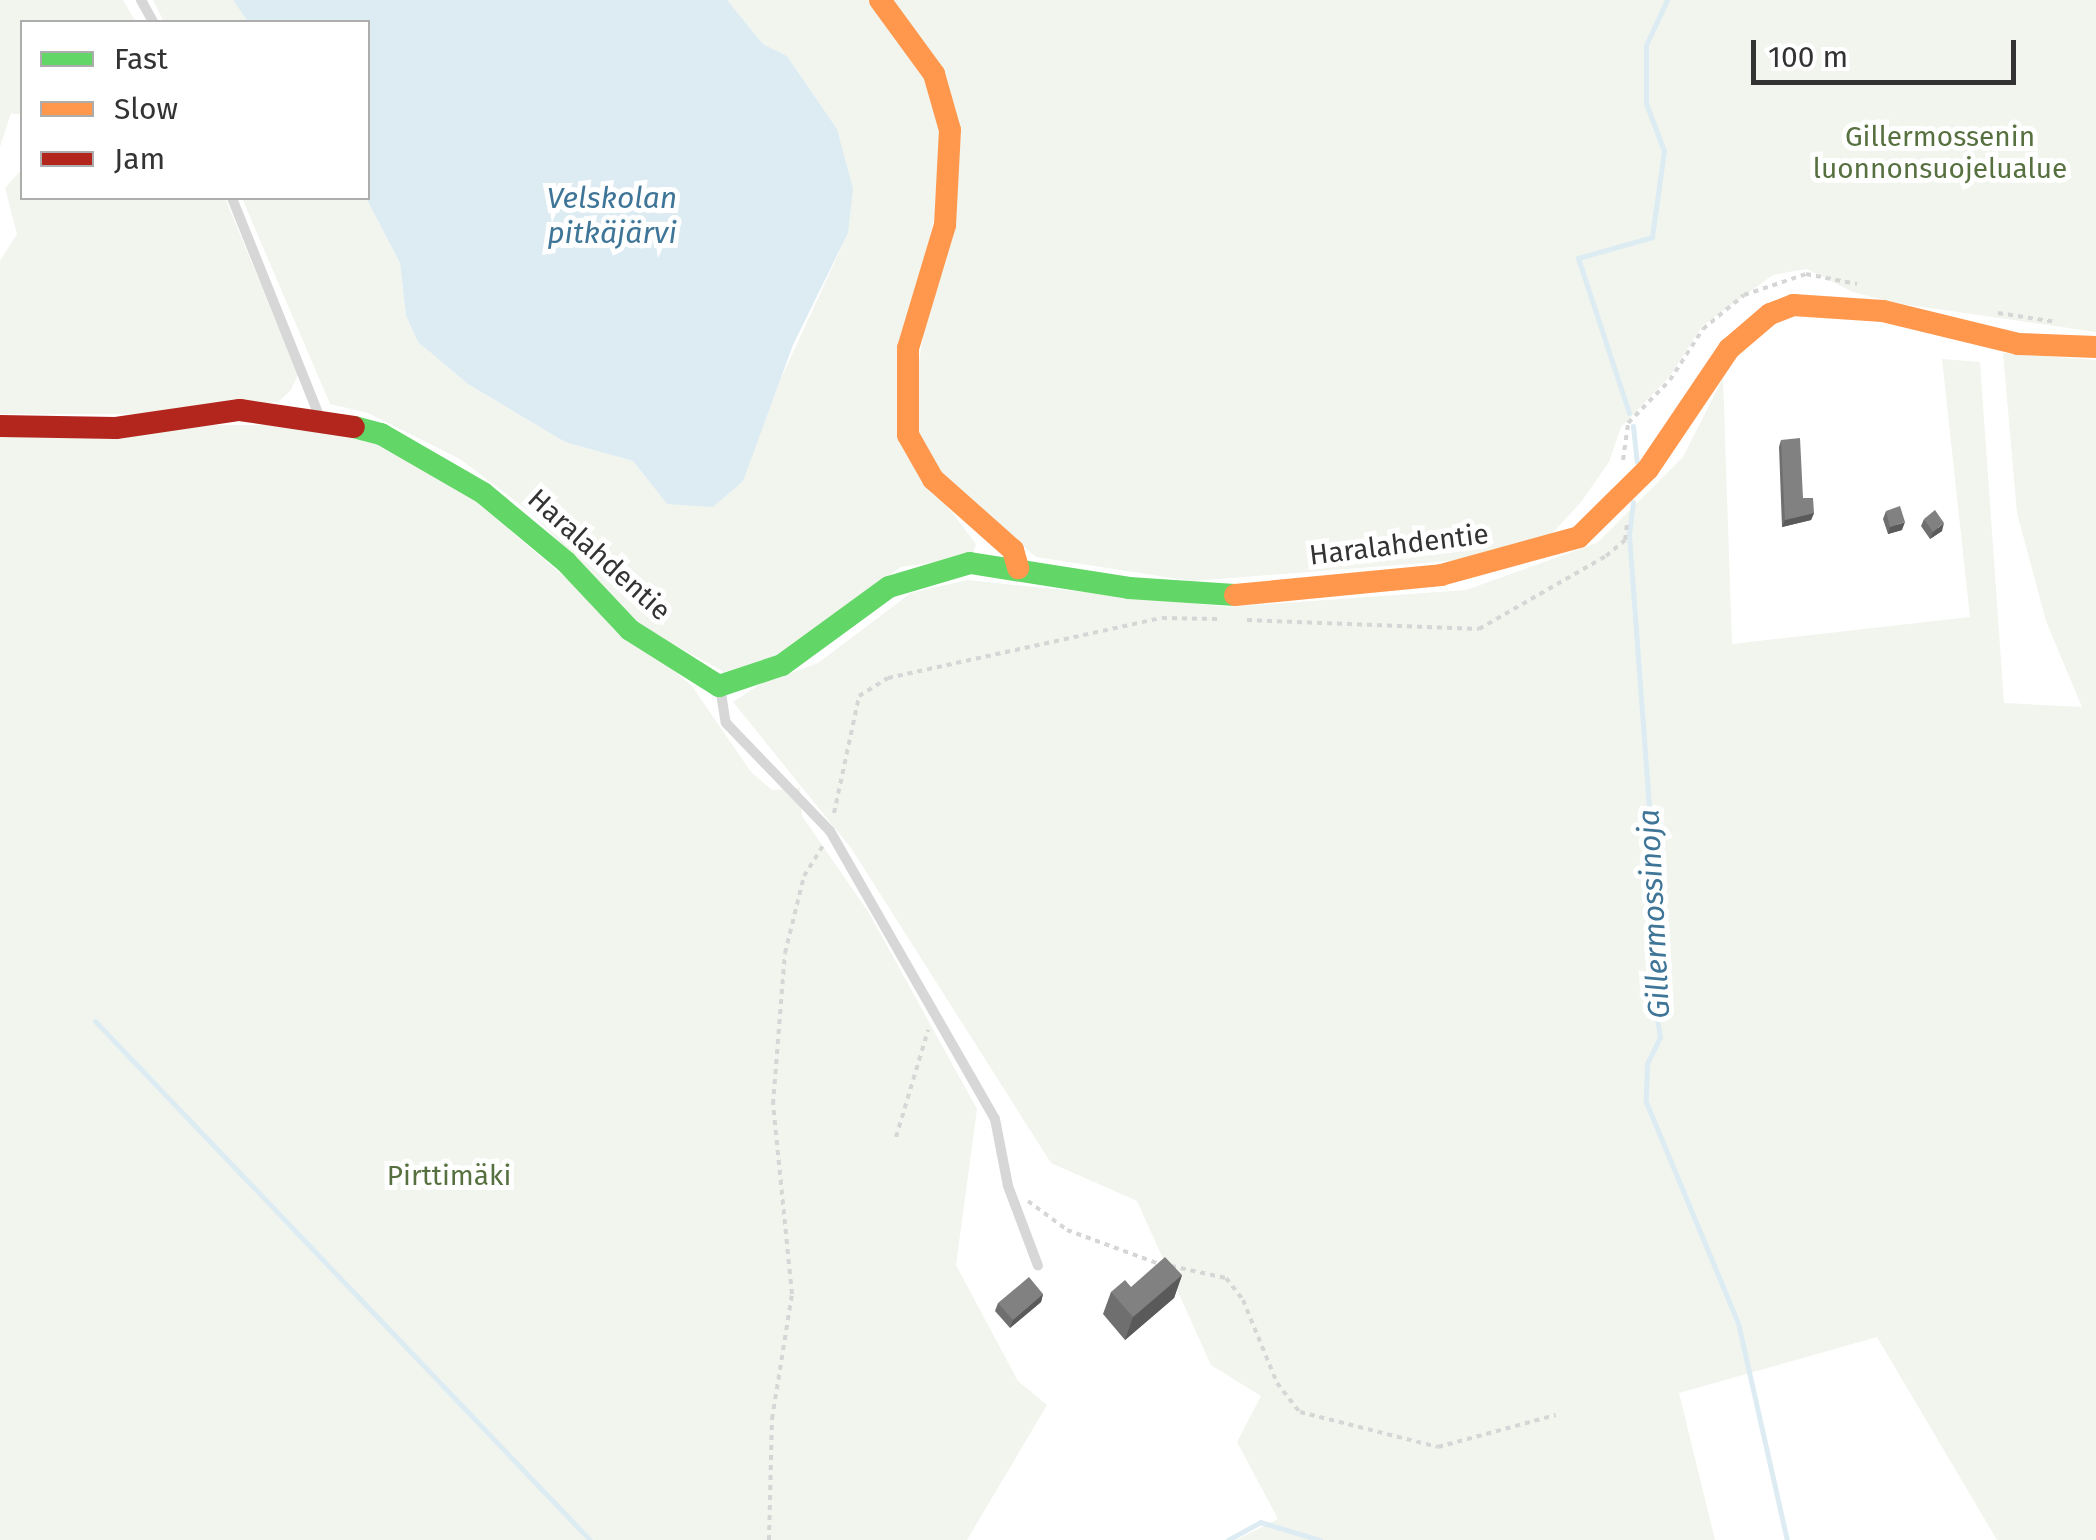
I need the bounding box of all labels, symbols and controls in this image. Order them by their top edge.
legend [20,20,370,200]
scale bar [1756,20,2021,82]
text: 100 m [1768,39,1848,75]
text: Fast [114,41,168,77]
text: Slow [114,91,178,127]
park label: Gillermossenin luonnonsuojelualue [1813,120,2067,186]
text: Jam [114,141,165,177]
water label: Velskolan pitkäjärvi [547,180,677,250]
street label: Haralahdentie [521,482,677,628]
street label: Haralahdentie [1307,517,1491,573]
water label: Gillermossinoja [1631,808,1677,1020]
park label: Pirttimäki [387,1159,511,1193]

